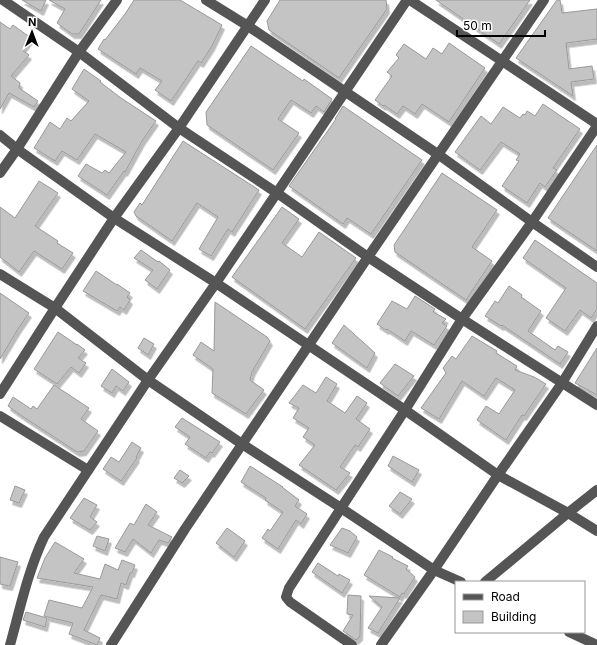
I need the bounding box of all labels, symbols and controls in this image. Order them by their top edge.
north arrow [12,12,52,52]
scale bar [457,12,545,38]
text: N [28,15,36,29]
text: 50 m [463,18,492,33]
legend [455,581,585,633]
text: Road [491,589,520,604]
text: Building [491,609,536,624]

